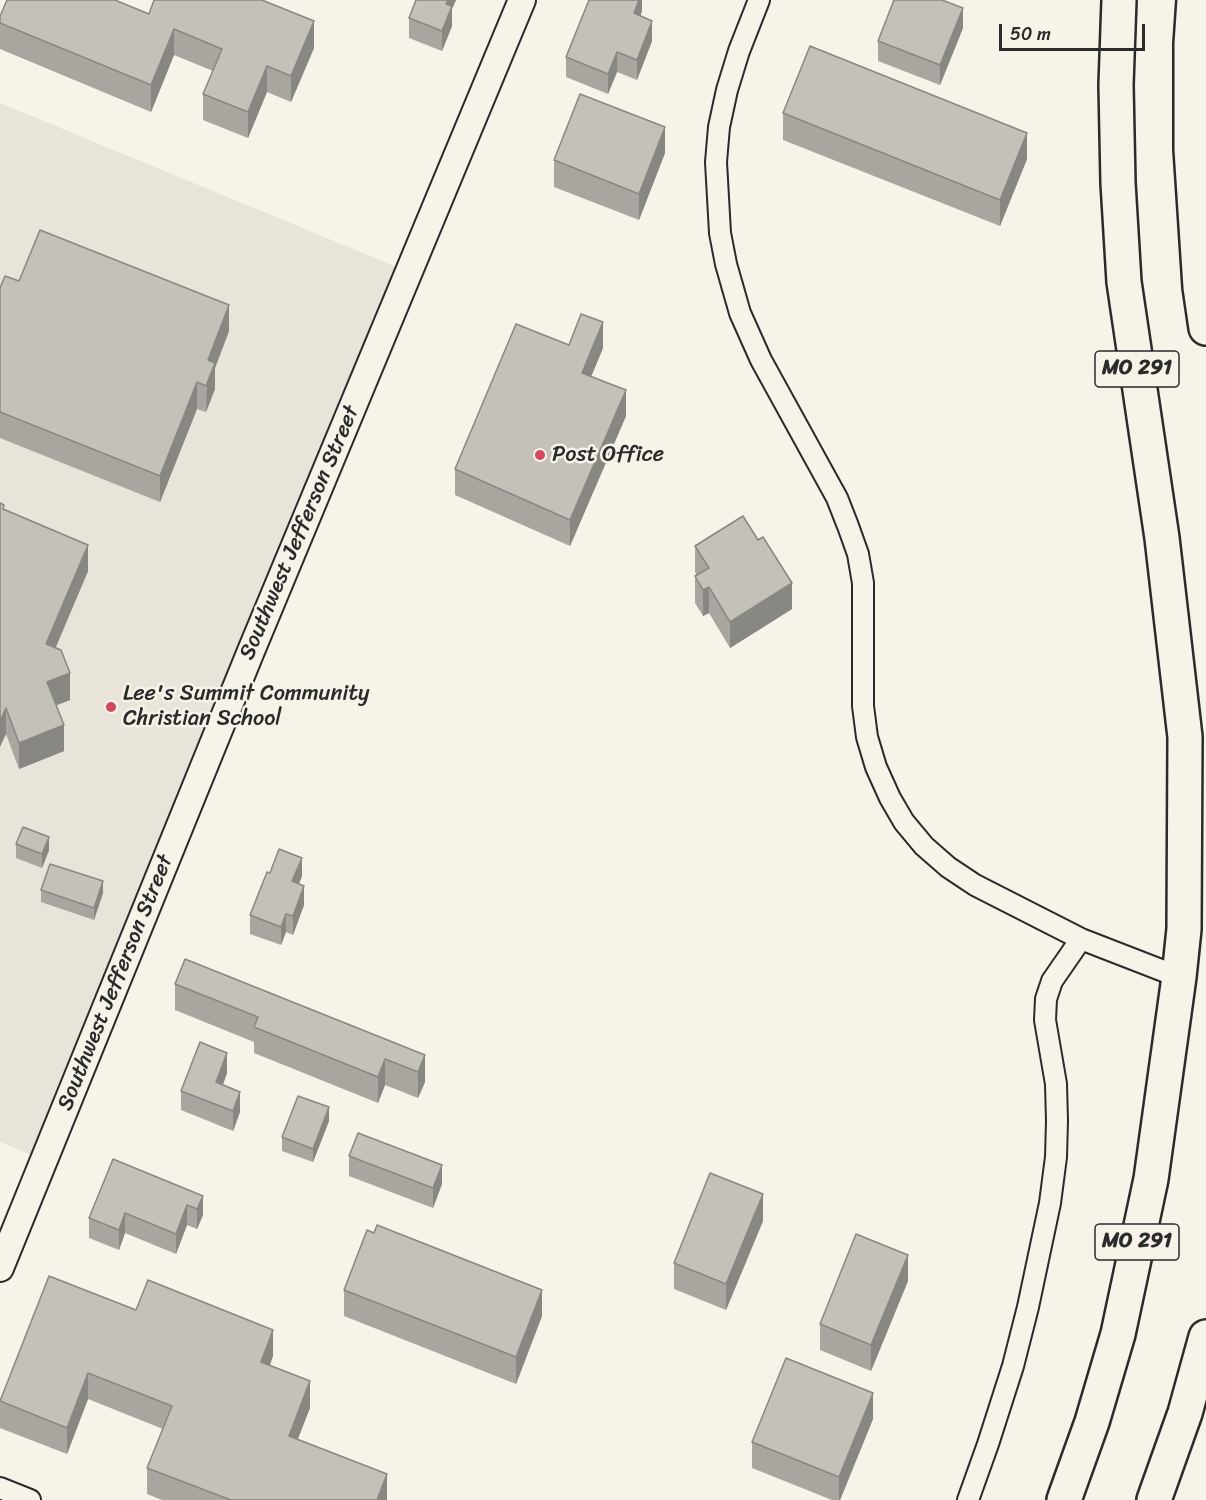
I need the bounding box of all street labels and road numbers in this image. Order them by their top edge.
road number: MO 291 [1095,351,1179,387]
street label: Southwest Jefferson Street [234,402,366,664]
street label: Southwest Jefferson Street [53,851,179,1115]
road number: MO 291 [1095,1224,1179,1260]

